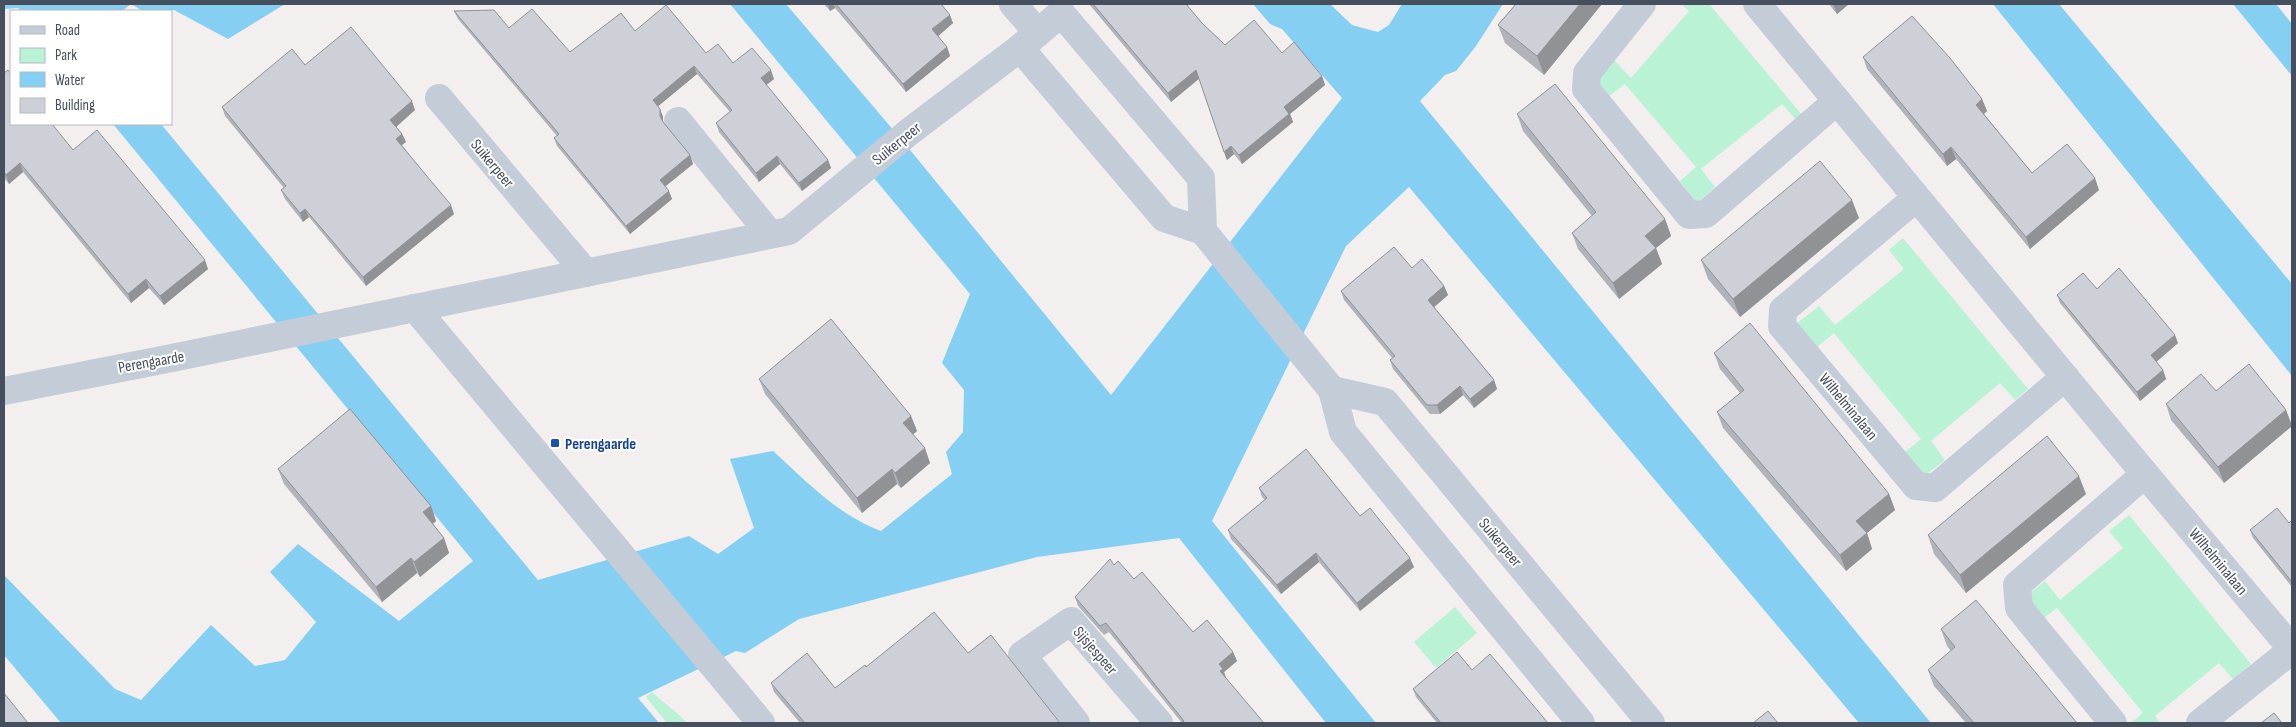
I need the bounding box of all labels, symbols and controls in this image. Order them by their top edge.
legend [10,10,172,125]
text: Road [55,21,80,40]
text: Park [55,46,77,65]
text: Water [55,71,86,90]
text: Building [55,96,95,115]
street label: Suikerpeer [869,118,926,170]
street label: Suikerpeer [466,136,518,192]
street label: Perengaarde [117,347,186,378]
street label: Wilhelminalaan [1815,370,1881,444]
place label: Perengaarde [565,435,636,454]
marker: Perengaarde [549,437,561,449]
street label: Suikerpeer [1474,515,1526,571]
street label: Wilhelminalaan [2185,525,2251,599]
street label: Sijsjespeer [1069,623,1121,679]

